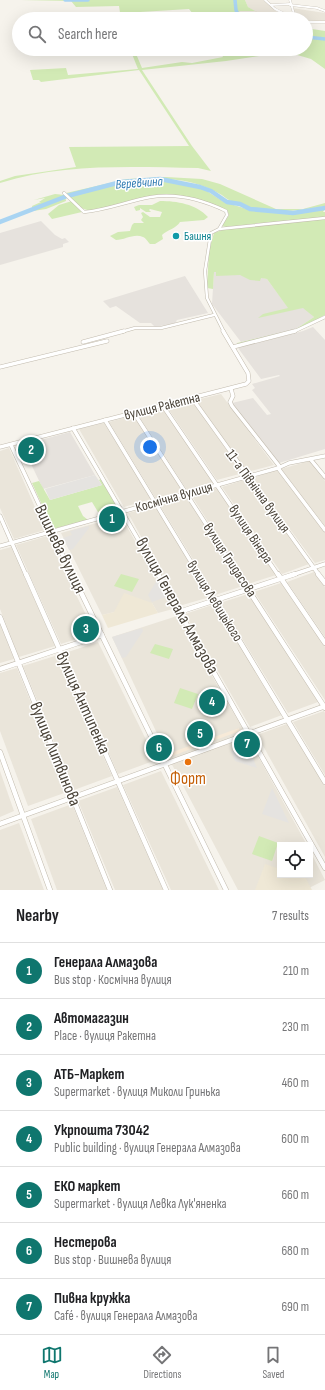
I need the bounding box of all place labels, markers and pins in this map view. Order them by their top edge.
place label: Башня [184,229,211,244]
marker: Башня [171,231,181,241]
pin: 2 [18,435,44,465]
pin: 1 [99,504,125,534]
pin: 3 [73,614,99,644]
pin: 4 [199,687,225,717]
pin: 5 [187,719,213,749]
pin: 7 [234,729,260,759]
pin: 6 [146,733,172,763]
marker: Форт [183,757,193,767]
place label: Форт [170,769,206,789]

